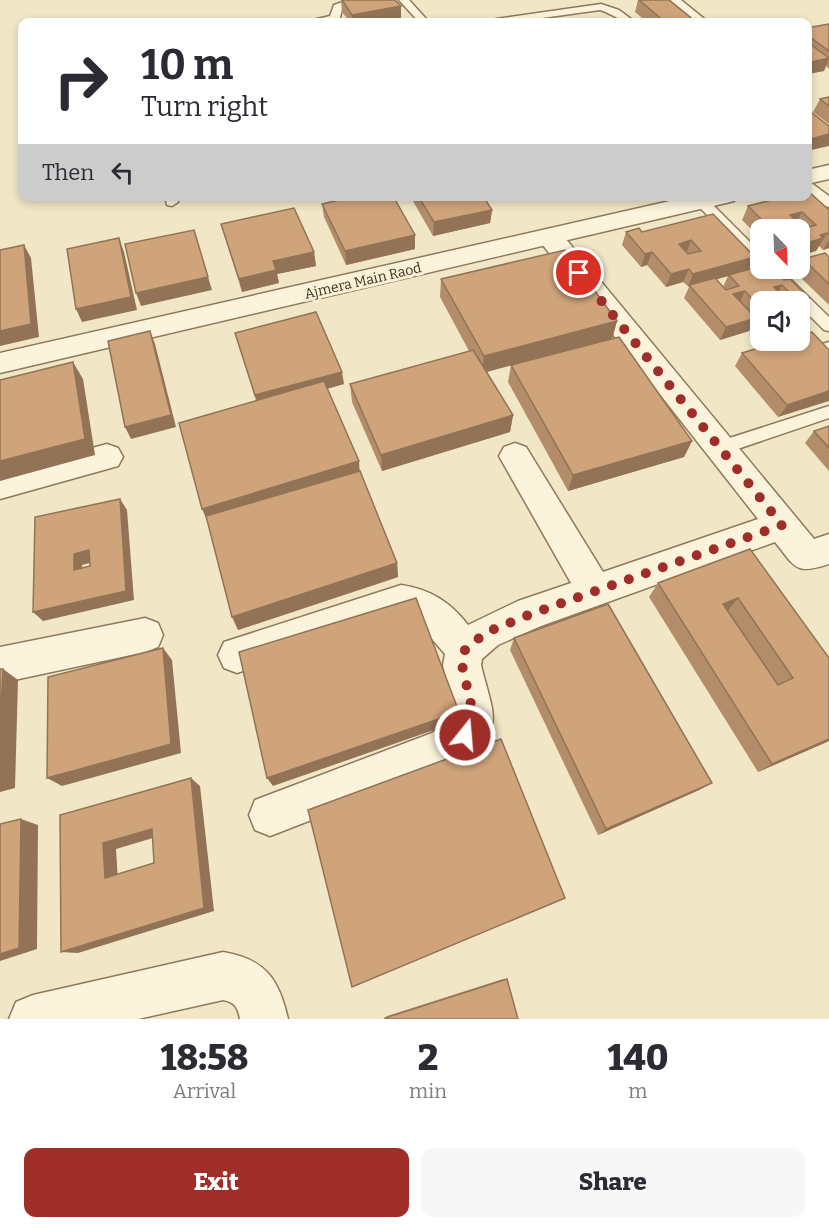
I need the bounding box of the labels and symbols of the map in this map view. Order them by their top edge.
north arrow [750,219,810,279]
pin [553,247,604,298]
street label: Ajmera Main Raod [303,259,423,303]
position arrow [433,703,497,767]

